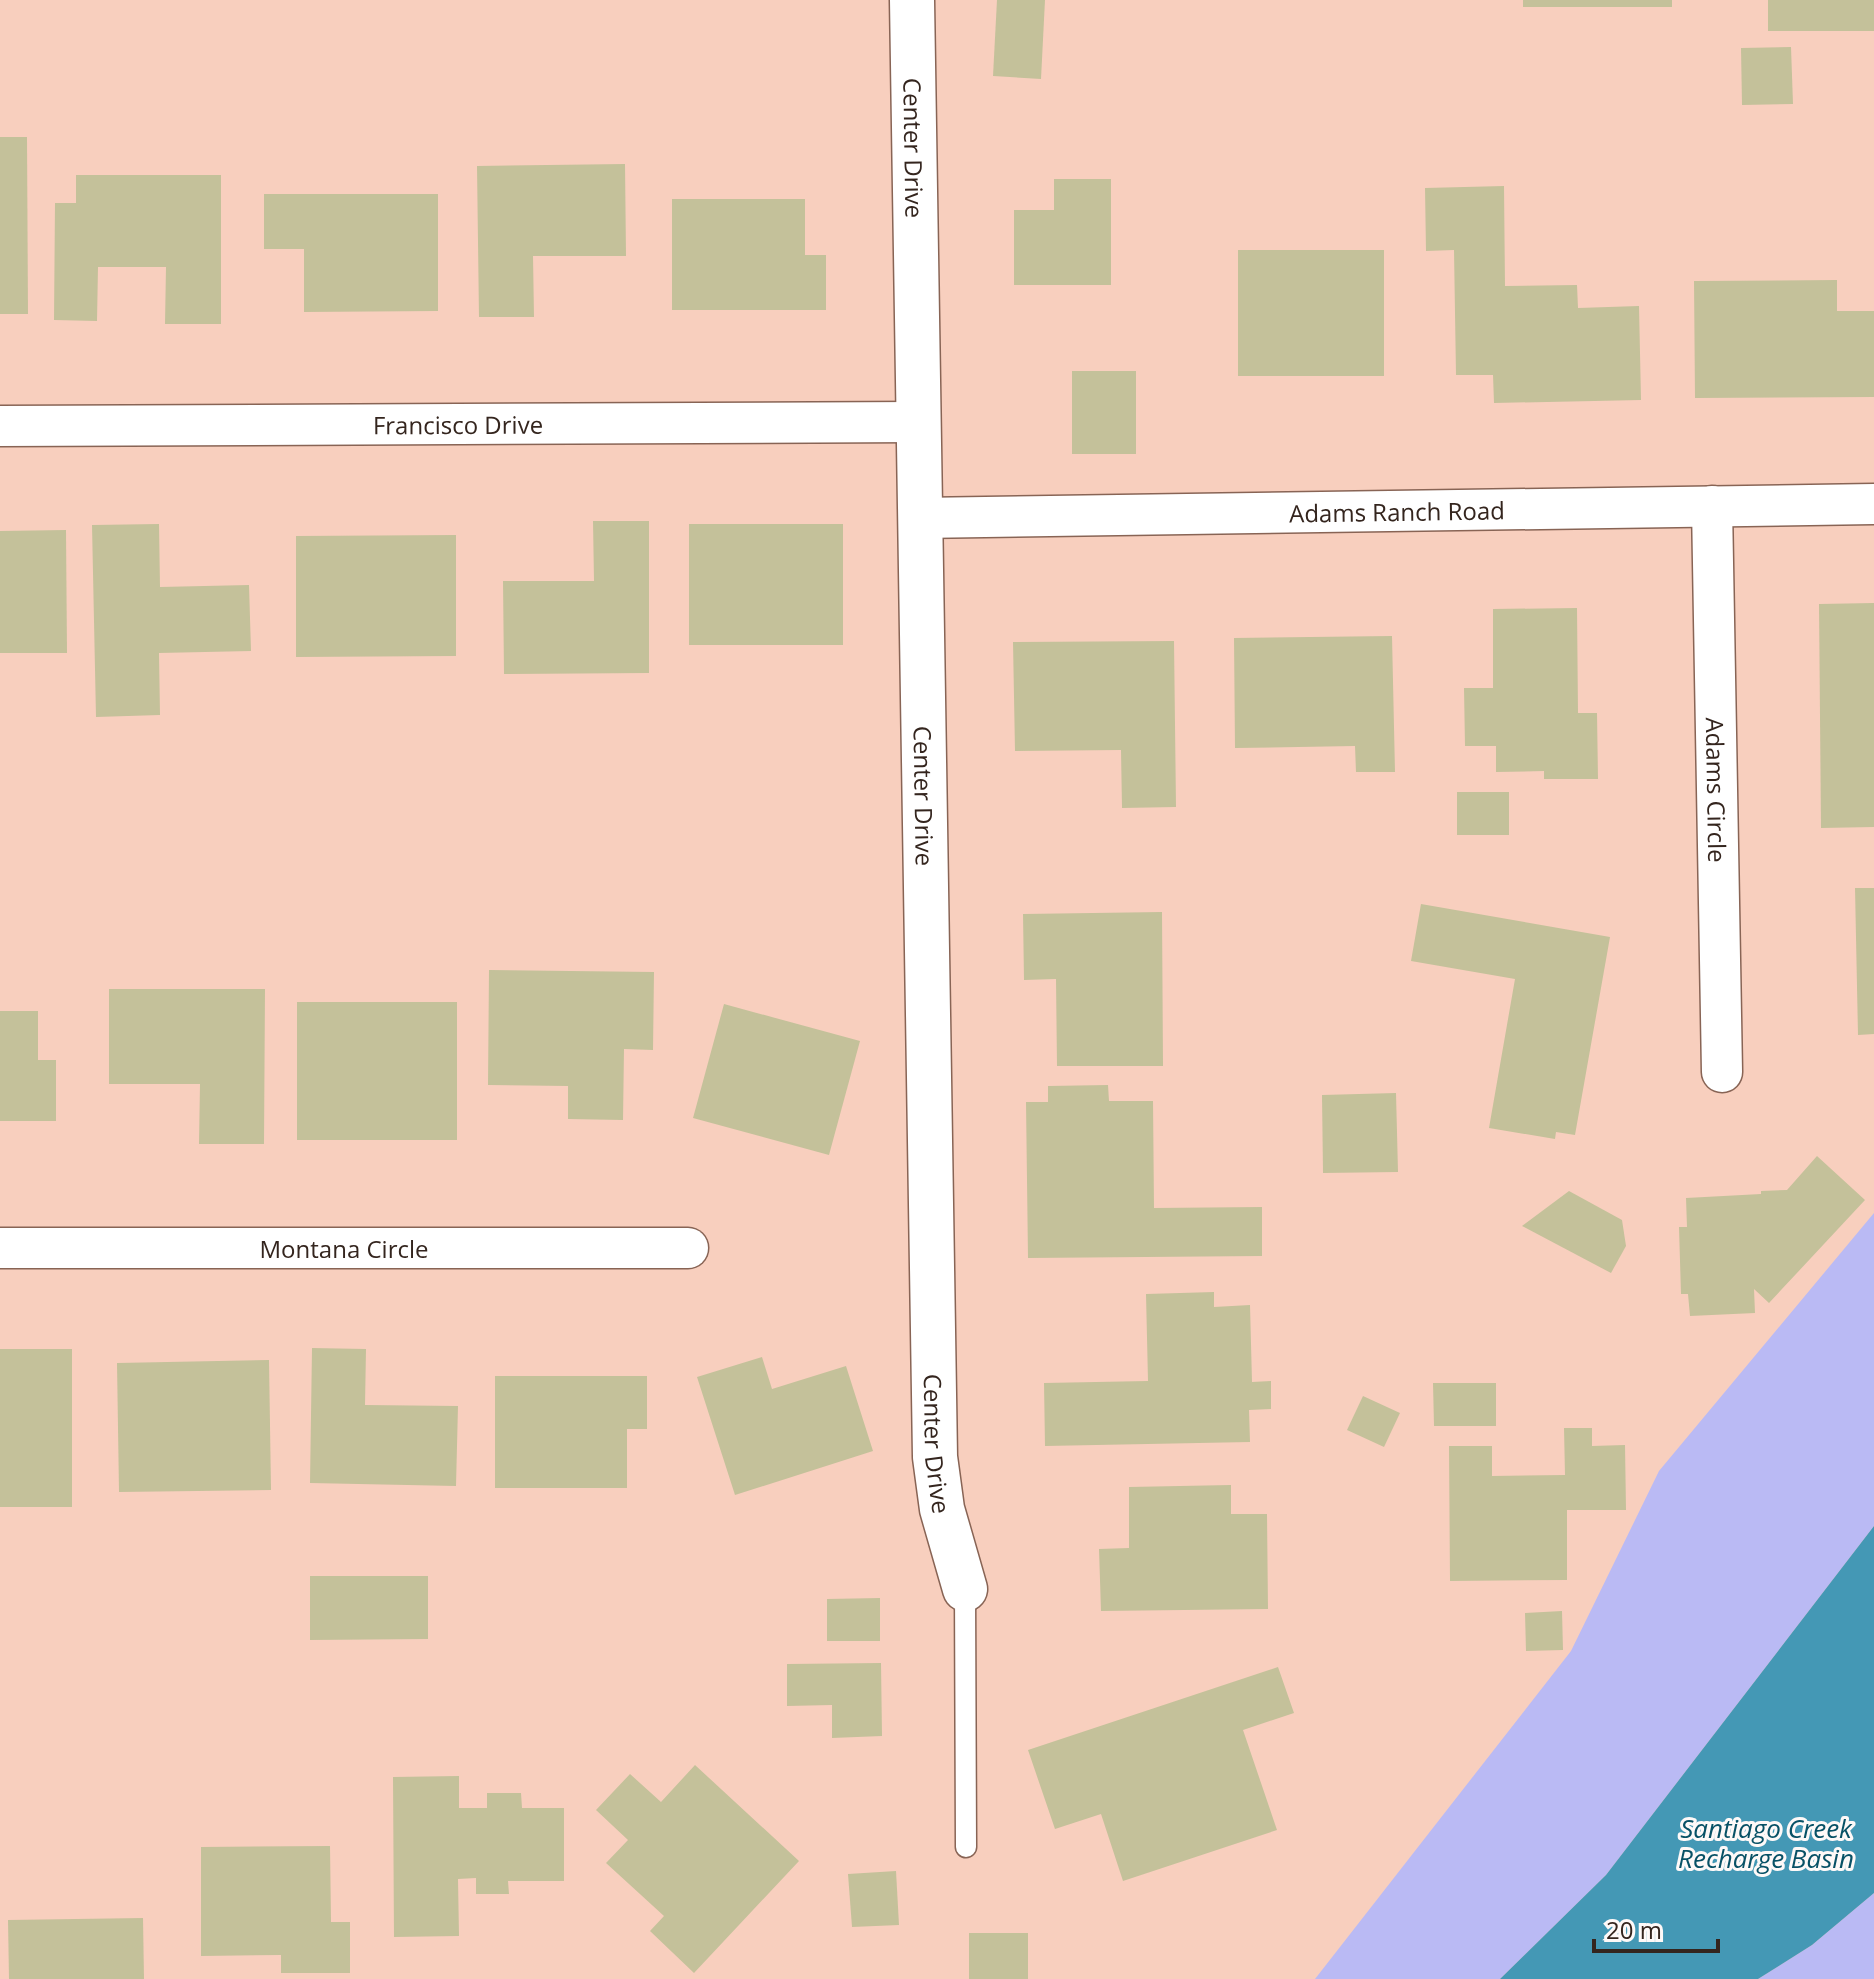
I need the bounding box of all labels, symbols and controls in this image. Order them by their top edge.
street label: Center Drive [897,78,932,218]
street label: Francisco Drive [373,407,543,441]
street label: Adams Ranch Road [1289,493,1505,529]
street label: Adams Circle [1699,717,1735,863]
street label: Center Drive [907,726,942,866]
street label: Montana Circle [260,1232,429,1265]
street label: Center Drive [917,1373,959,1516]
water label: Santiago Creek Recharge Basin [1678,1810,1854,1876]
scale bar [1594,1903,1718,1953]
text: 20 m [1606,1913,1662,1946]

